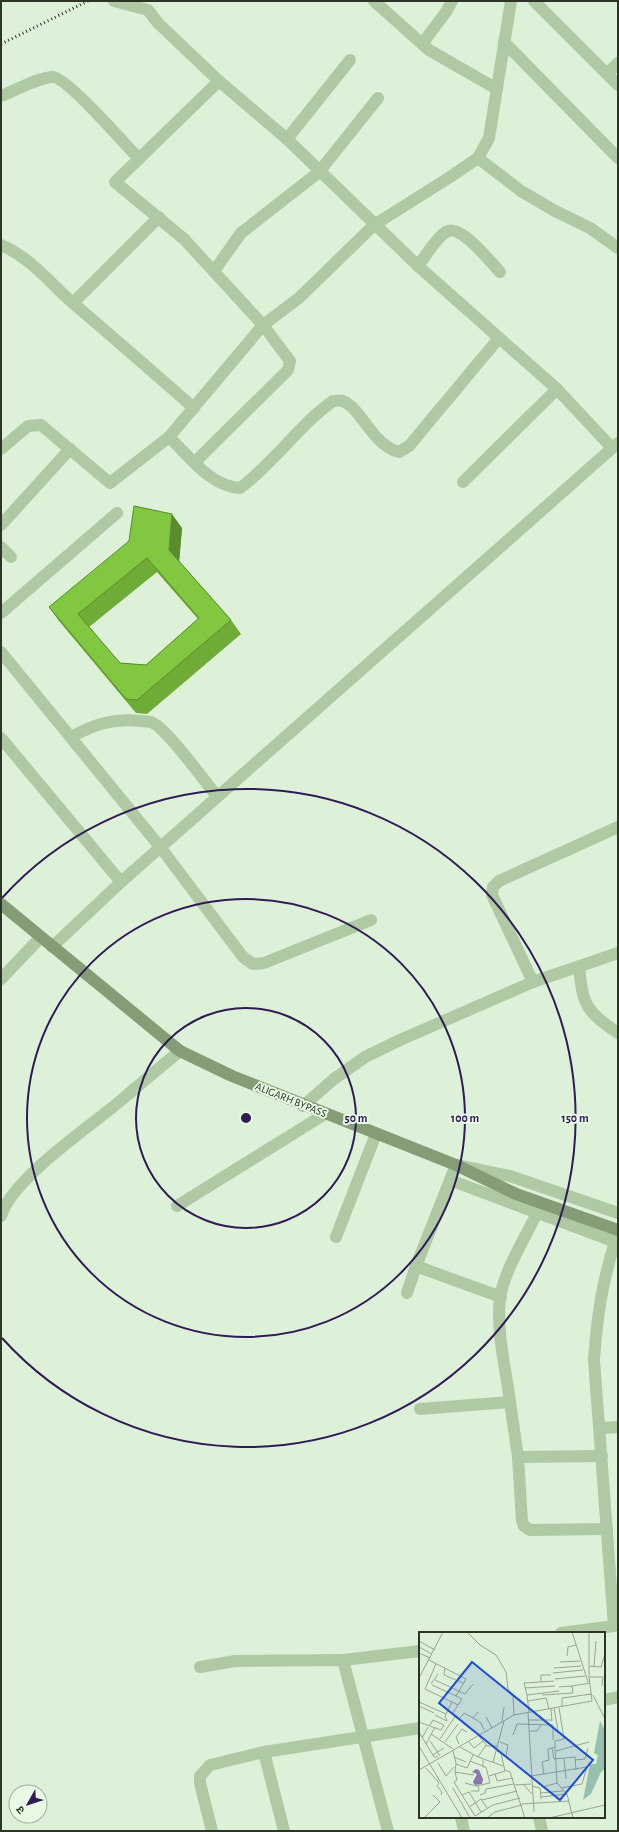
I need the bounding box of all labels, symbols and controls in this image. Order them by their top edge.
street label: ALIGARH BYPASS [254,1081,328,1119]
centre of rings [239,1111,253,1125]
text: 50 m [345,1112,368,1124]
text: 100 m [451,1112,479,1124]
text: 150 m [561,1112,589,1124]
inset map [419,1632,605,1818]
north arrow [8,1784,48,1824]
text: उ [14,1804,27,1816]

